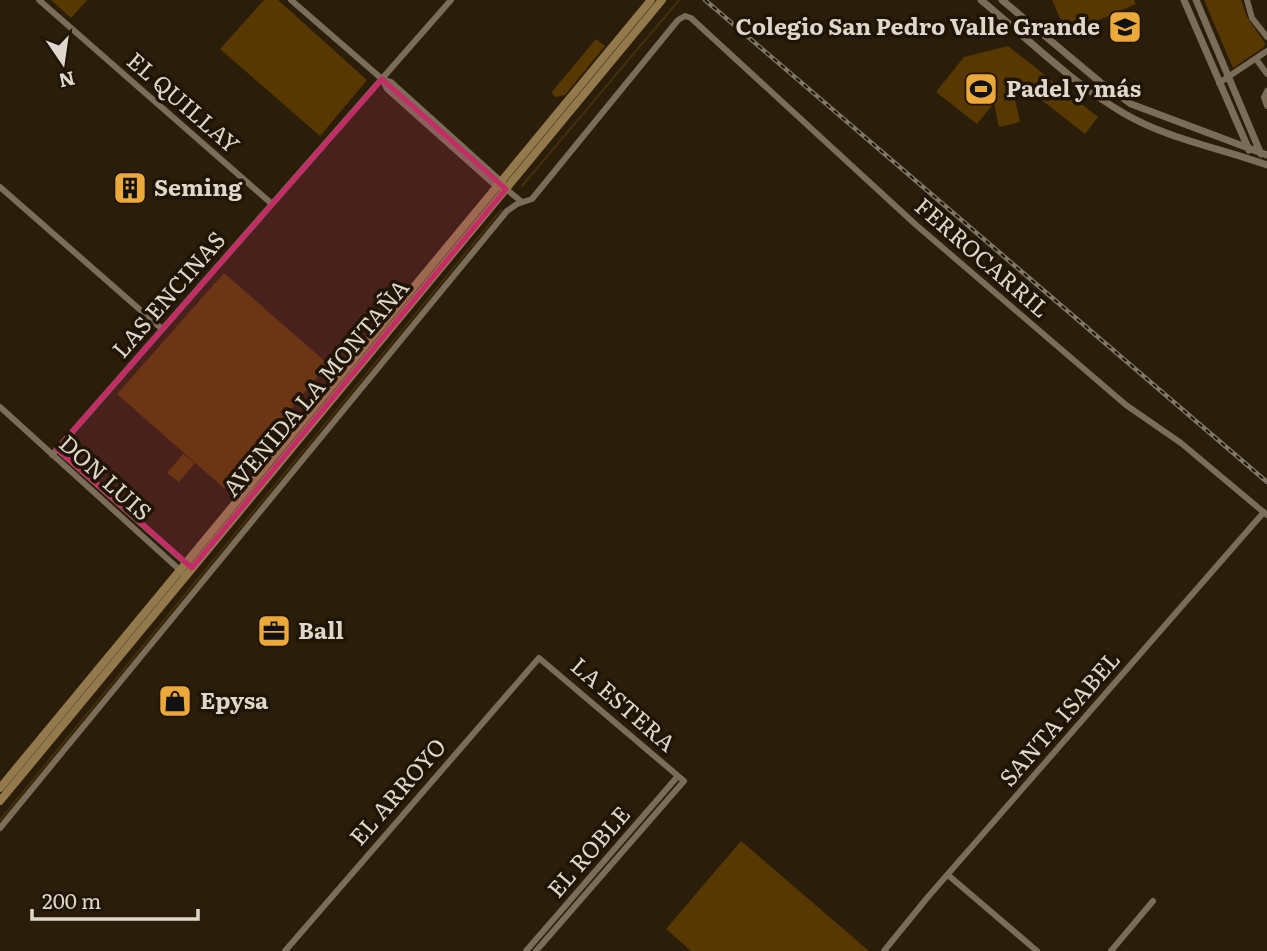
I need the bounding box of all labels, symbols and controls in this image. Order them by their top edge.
place label: Colegio San Pedro Valle Grande [736,8,1100,42]
school or university icon: Colegio San Pedro Valle Grande [1106,8,1144,46]
north arrow [28,28,98,98]
street label: EL QUILLAY [120,43,248,160]
text: N [56,65,78,96]
sports icon: Padel y más [962,70,1000,108]
place label: Padel y más [1006,70,1141,104]
building icon: Seming [111,169,149,207]
place label: Seming [154,169,243,203]
street label: FERROCARRIL [908,188,1058,325]
street label: LAS ENCINAS [103,223,232,364]
street label: AVENIDA LA MONTAÑA [213,271,416,503]
street label: DON LUIS [53,426,160,527]
office icon: Ball [255,612,293,650]
place label: Ball [298,612,344,646]
street label: SANTA ISABEL [990,643,1127,793]
street label: LA ESTERA [564,648,684,759]
shop icon: Epysa [156,682,194,720]
place label: Epysa [200,682,269,716]
street label: EL ARROYO [340,730,453,852]
street label: EL ROBLE [538,797,637,904]
scale bar [32,878,198,922]
text: 200 m [42,884,102,915]

